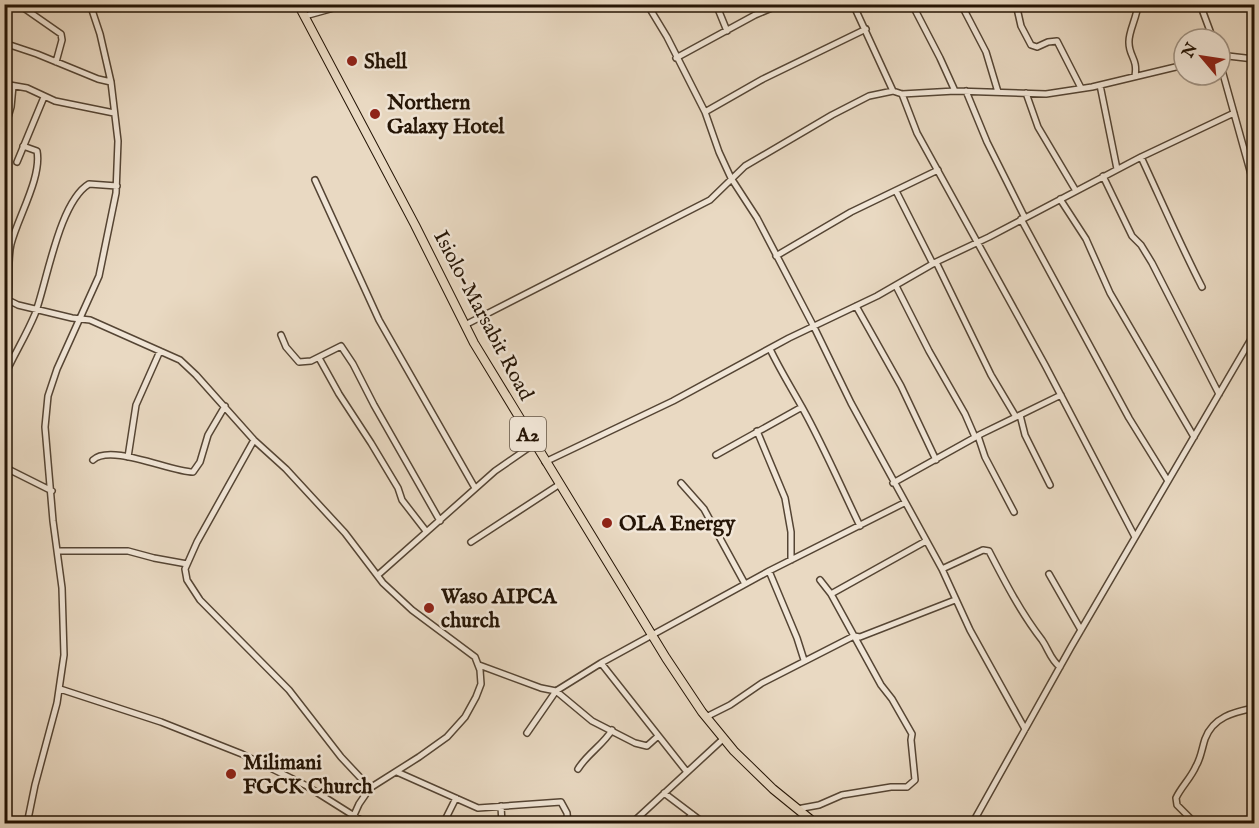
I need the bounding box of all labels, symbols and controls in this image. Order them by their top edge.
north arrow [1172,27,1232,87]
text: N [1178,40,1203,62]
place label: Shell [364,49,408,76]
marker: Shell [345,54,359,68]
place label: Northern Galaxy Hotel [386,90,506,141]
marker: Northern Galaxy Hotel [368,107,382,121]
street label: Isiolo-Marsabit Road [426,226,539,406]
road number: A2 [510,417,546,451]
place label: OLA Energy [619,511,736,538]
marker: OLA Energy [600,516,614,530]
place label: Waso AIPCA church [440,584,558,635]
marker: Waso AIPCA church [422,601,436,615]
place label: Milimani FGCK Church [243,750,373,801]
marker: Milimani FGCK Church [224,767,238,781]

